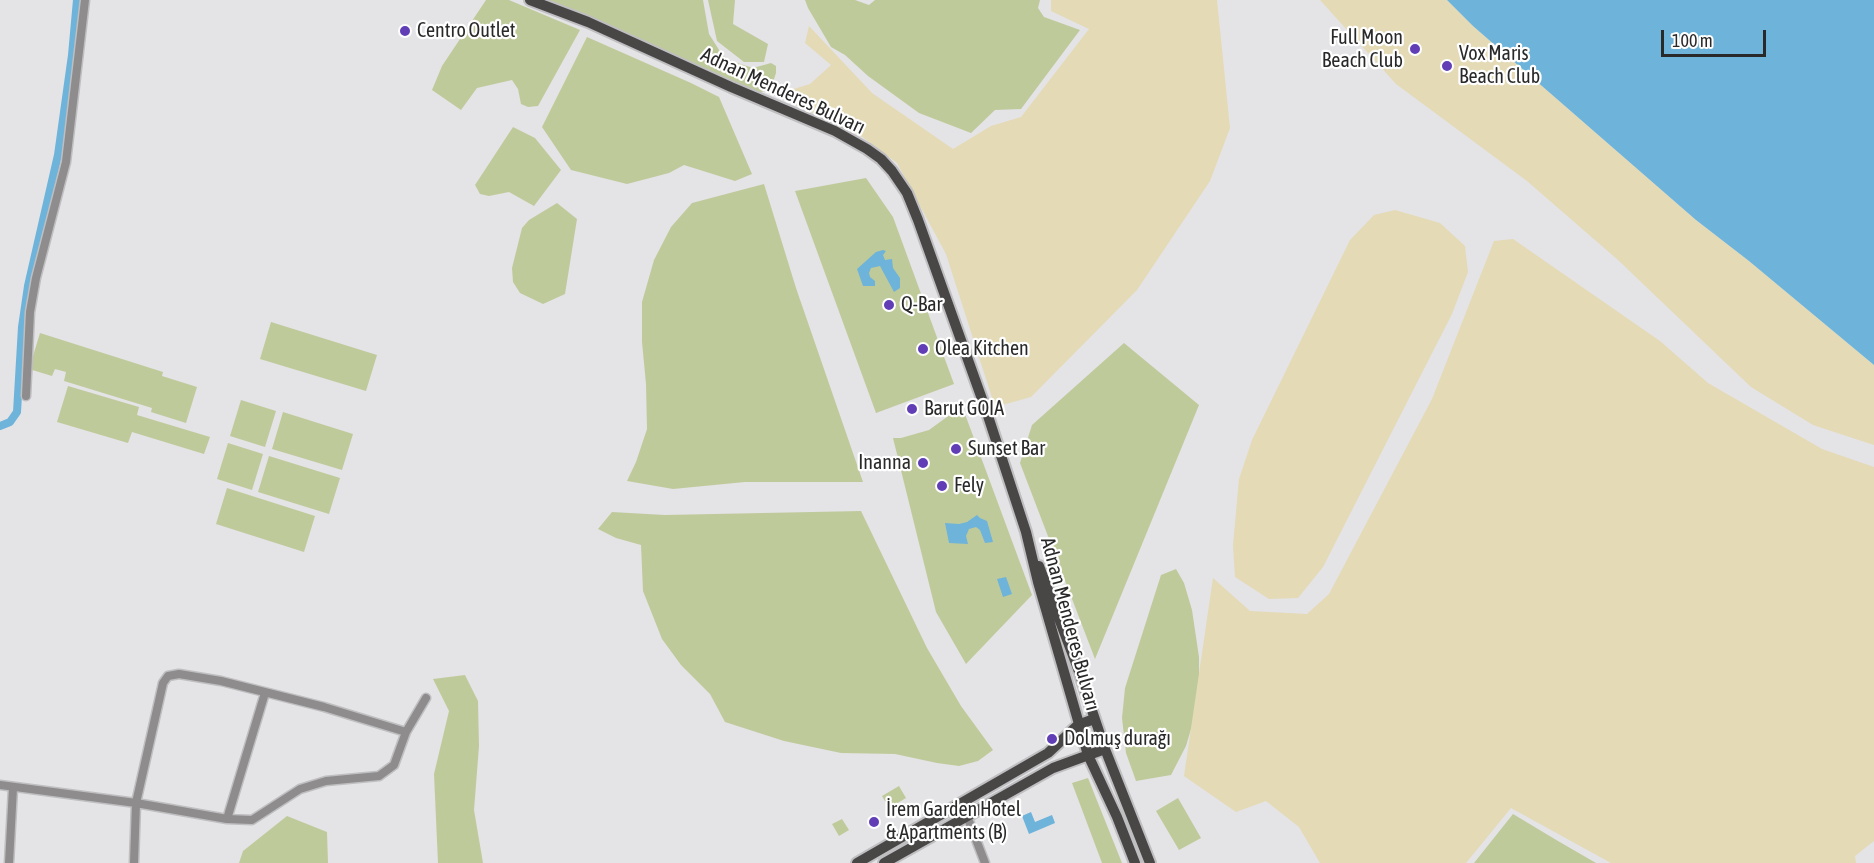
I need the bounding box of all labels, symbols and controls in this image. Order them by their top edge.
scale bar [1664,18,1769,56]
place label: Centro Outlet [417,19,516,43]
marker: Centro Outlet [398,24,412,38]
place label: Full Moon Beach Club [1322,26,1403,73]
text: 100 m [1672,30,1713,51]
street label: Adnan Menderes Bulvarı [697,42,869,140]
marker: Full Moon Beach Club [1408,42,1422,56]
place label: Vox Maris Beach Club [1459,42,1540,89]
marker: Vox Maris Beach Club [1440,59,1454,73]
place label: Q-Bar [901,293,942,317]
marker: Q-Bar [882,298,896,312]
place label: Olea Kitchen [935,337,1029,361]
marker: Olea Kitchen [916,342,930,356]
place label: Barut GOIA [924,397,1004,421]
marker: Barut GOIA [905,402,919,416]
place label: Sunset Bar [968,437,1045,461]
marker: Sunset Bar [949,442,963,456]
place label: Inanna [858,451,911,475]
marker: Inanna [916,456,930,470]
place label: Fely [954,474,984,498]
marker: Fely [935,479,949,493]
street label: Adnan Menderes Bulvarı [1035,535,1105,713]
place label: Dolmuş durağı [1064,727,1171,751]
marker: Dolmuş durağı [1045,732,1059,746]
place label: İrem Garden Hotel & Apartments (B) [886,798,1021,845]
marker: İrem Garden Hotel & Apartments (B) [867,815,881,829]

